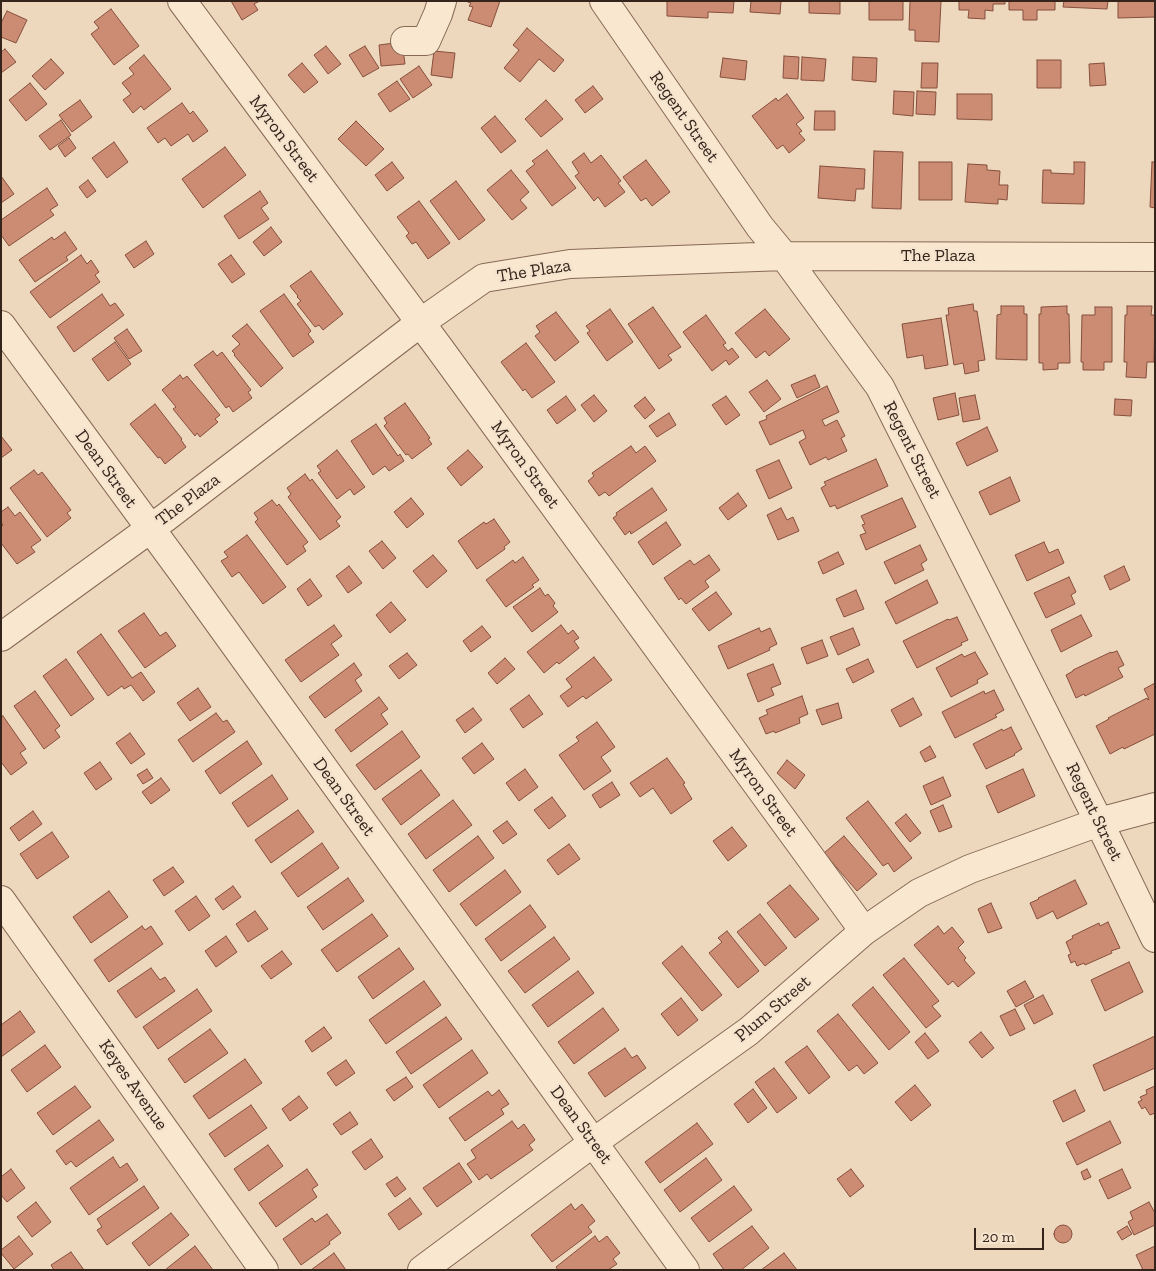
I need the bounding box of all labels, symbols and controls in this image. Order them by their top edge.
street label: Regent Street [645,67,723,167]
street label: Myron Street [244,91,324,187]
street label: The Plaza [901,245,975,267]
street label: The Plaza [495,254,573,288]
street label: Regent Street [878,398,946,502]
street label: Myron Street [486,417,564,513]
street label: Dean Street [70,426,142,512]
street label: The Plaza [152,469,224,531]
street label: Myron Street [724,745,802,841]
street label: Dean Street [308,754,380,840]
street label: Regent Street [1061,760,1127,864]
street label: Plum Street [731,971,815,1047]
street label: Keyes Avenue [94,1035,172,1135]
street label: Dean Street [545,1082,617,1168]
scale bar [976,1218,1046,1250]
text: 20 m [982,1228,1015,1246]

